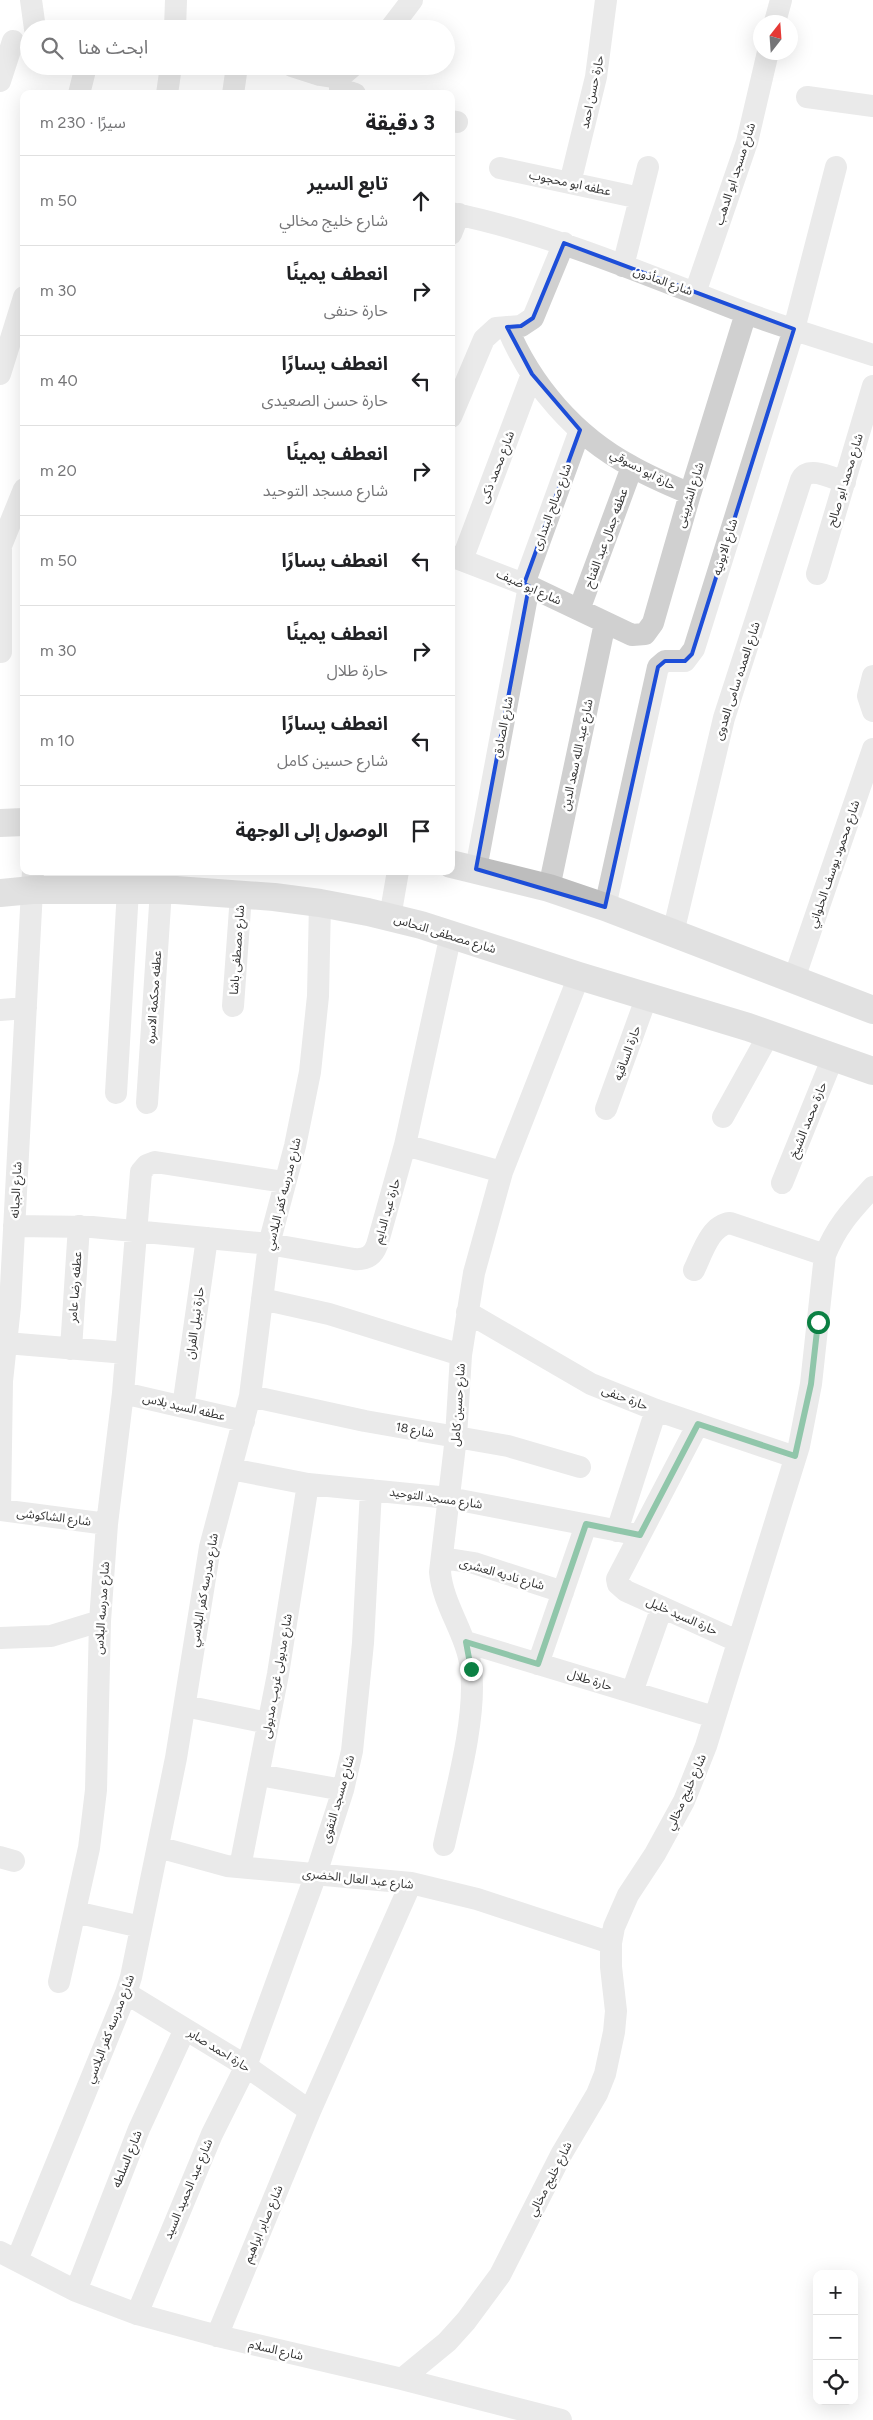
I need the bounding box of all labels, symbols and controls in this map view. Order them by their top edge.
north arrow [753,15,798,60]
search box [20,20,455,75]
icon: search [38,34,66,62]
text: ابحث هنا [78,36,148,59]
street label: حارة حسن احمد [577,54,607,130]
text: 3 دقيقة [365,110,435,135]
text: سيرًا · 230 m [40,113,126,132]
street label: شارع مسجد ابو الدهب [712,121,760,228]
street label: عطفه ابو محجوب [528,168,612,199]
text: تابع السير [307,172,388,195]
icon: ahead [407,187,435,215]
text: 50 m [40,191,77,210]
text: شارع خليج مخالي [279,211,388,230]
text: انعطف يمينًا [286,262,388,285]
street label: شارع المأذون [631,263,695,300]
icon: right [407,277,435,305]
text: 30 m [40,281,77,300]
text: حارة حنفى [324,301,388,320]
text: انعطف يسارًا [281,352,388,375]
icon: left [407,367,435,395]
text: 40 m [40,371,78,390]
text: حارة حسن الصعيدى [261,391,388,410]
street label: شارع محمد ذكى [477,429,519,506]
street label: شارع محمد ابو صالح [824,432,868,529]
text: انعطف يمينًا [286,442,388,465]
street label: حارة ابو دسوقي [607,447,678,496]
icon: right [407,457,435,485]
text: 20 m [40,461,77,480]
street label: شارع الشربينى [673,461,708,530]
street label: شارع صالح البندارى [530,462,576,553]
text: شارع مسجد التوحيد [263,481,388,500]
street label: عطفه جمال عبد الفتاح [581,486,632,590]
street label: شارع الابونيه [710,517,742,578]
icon: left [407,547,435,575]
text: انعطف يسارًا [281,549,388,572]
text: 50 m [40,551,77,570]
street label: شارع ابو ضيف [494,566,564,609]
street label: شارع العمده سامى العدوى [711,620,765,743]
text: انعطف يمينًا [286,622,388,645]
icon: right [407,637,435,665]
text: 30 m [40,641,77,660]
text: حارة طلال [327,661,388,680]
street label: شارع الصادق [490,695,518,759]
street label: شارع عبد الله سعد الدين [558,698,598,813]
text: انعطف يسارًا [281,712,388,735]
icon: left [407,727,435,755]
text: 10 m [40,731,74,750]
text: شارع حسين كامل [277,751,388,770]
street label: شارع محمود يوسف الحلواني [806,798,865,931]
icon: arrive [407,817,435,845]
text: الوصول إلى الوجهة [235,819,388,842]
street label: شارع مصطفى باشا [227,905,249,995]
street label: شارع مصطفى النحاس [392,912,498,958]
street label: عطفه محكمة الاسره [144,950,164,1044]
street label: حارة الساقيه [611,1024,643,1083]
street label: حارة محمد الشيخ [786,1080,832,1161]
street label: شارع مدرسه كفر البلاسي [262,1136,306,1252]
street label: شارع الجبانه [8,1161,26,1219]
street label: حارة عبد الدايم [371,1177,405,1246]
street label: عطفه رضا عامر [65,1251,84,1324]
street label: حارة نبيل الفران [183,1286,207,1360]
route start [807,1311,830,1334]
street label: شارع حسين كامل [448,1363,470,1447]
street label: حارة حنفى [600,1383,650,1413]
street label: عطفه السيد بلاس [141,1391,227,1423]
street label: شارع 18 [394,1420,435,1442]
street label: شارع مسجد التوحيد [388,1485,483,1513]
street label: شارع الشاكوشى [16,1505,92,1530]
street label: شارع مدرسه كفر البلاسي [187,1532,224,1649]
street label: شارع ناديه العشرى [457,1555,546,1595]
street label: شارع مدرسه البلاس [92,1561,114,1655]
street label: حارة السيد خليل [644,1594,720,1638]
street label: شارع مدبولى غريب مدبولى [259,1613,297,1740]
route end [460,1658,483,1681]
street label: حارة طلال [566,1667,614,1693]
street label: شارع خليج مخالي [663,1752,712,1833]
street label: شارع مسجد التقوى [319,1753,359,1845]
street label: شارع عبد العال الخضرى [301,1866,414,1894]
street label: شارع مدرسه كفر البلاسي [83,1973,140,2086]
street label: حارة احمد صابر [184,2025,253,2075]
street label: شارع السلطه [109,2128,147,2190]
street label: شارع عبد الحميد السيد [161,2137,217,2242]
street label: شارع خليج مخالي [525,2139,577,2220]
street label: شارع صابر ابراهيم [240,2183,288,2266]
map controls [813,2270,858,2405]
button: + [813,2270,858,2315]
button: − [813,2315,858,2360]
street label: شارع السلام [247,2337,305,2365]
button: locate [813,2360,858,2405]

